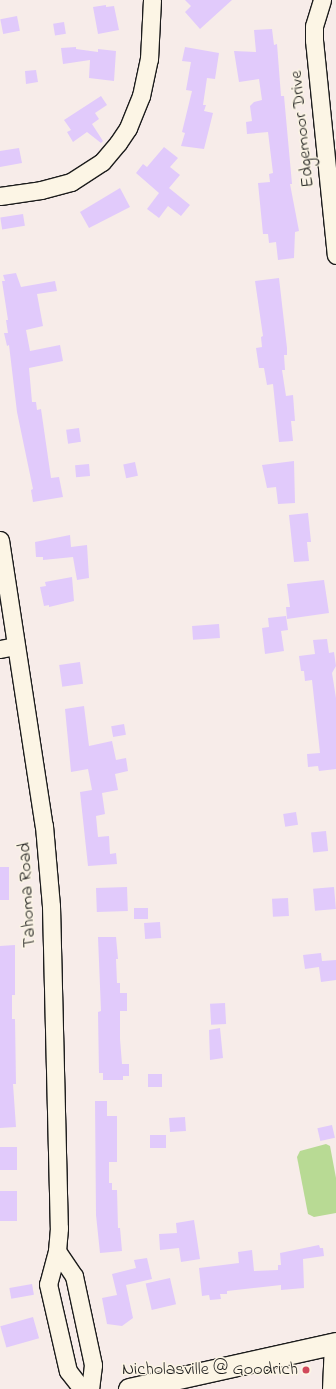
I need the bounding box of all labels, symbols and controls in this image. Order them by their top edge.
street label: Edgemoor Drive [286,69,320,189]
street label: Tahoma Road [14,842,42,948]
place label: Nicholasville @ Goodrich [122,1359,298,1381]
marker: Nicholasville @ Goodrich [301,1365,311,1375]

